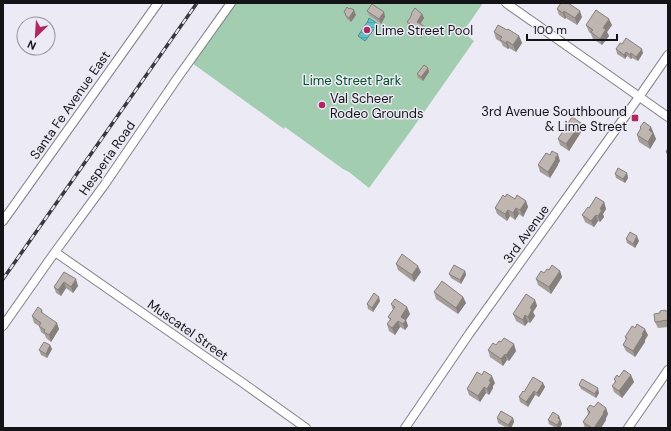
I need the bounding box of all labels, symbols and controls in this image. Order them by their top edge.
north arrow [16,16,56,56]
scale bar [527,16,617,42]
place label: Lime Street Pool [375,22,473,39]
text: 100 m [533,22,567,38]
marker: Lime Street Pool [362,25,372,35]
text: N [25,37,38,53]
street label: Santa Fe Avenue East [26,47,114,163]
park label: Lime Street Park [303,72,402,89]
place label: Val Scheer Rodeo Grounds [330,90,423,122]
marker: Val Scheer Rodeo Grounds [317,100,327,110]
place label: 3rd Avenue Southbound & Lime Street [481,103,627,135]
marker: 3rd Avenue Southbound & Lime Street [630,113,640,123]
street label: Hesperia Road [75,117,139,199]
street label: 3rd Avenue [499,201,553,267]
street label: Muscatel Street [144,296,232,364]

